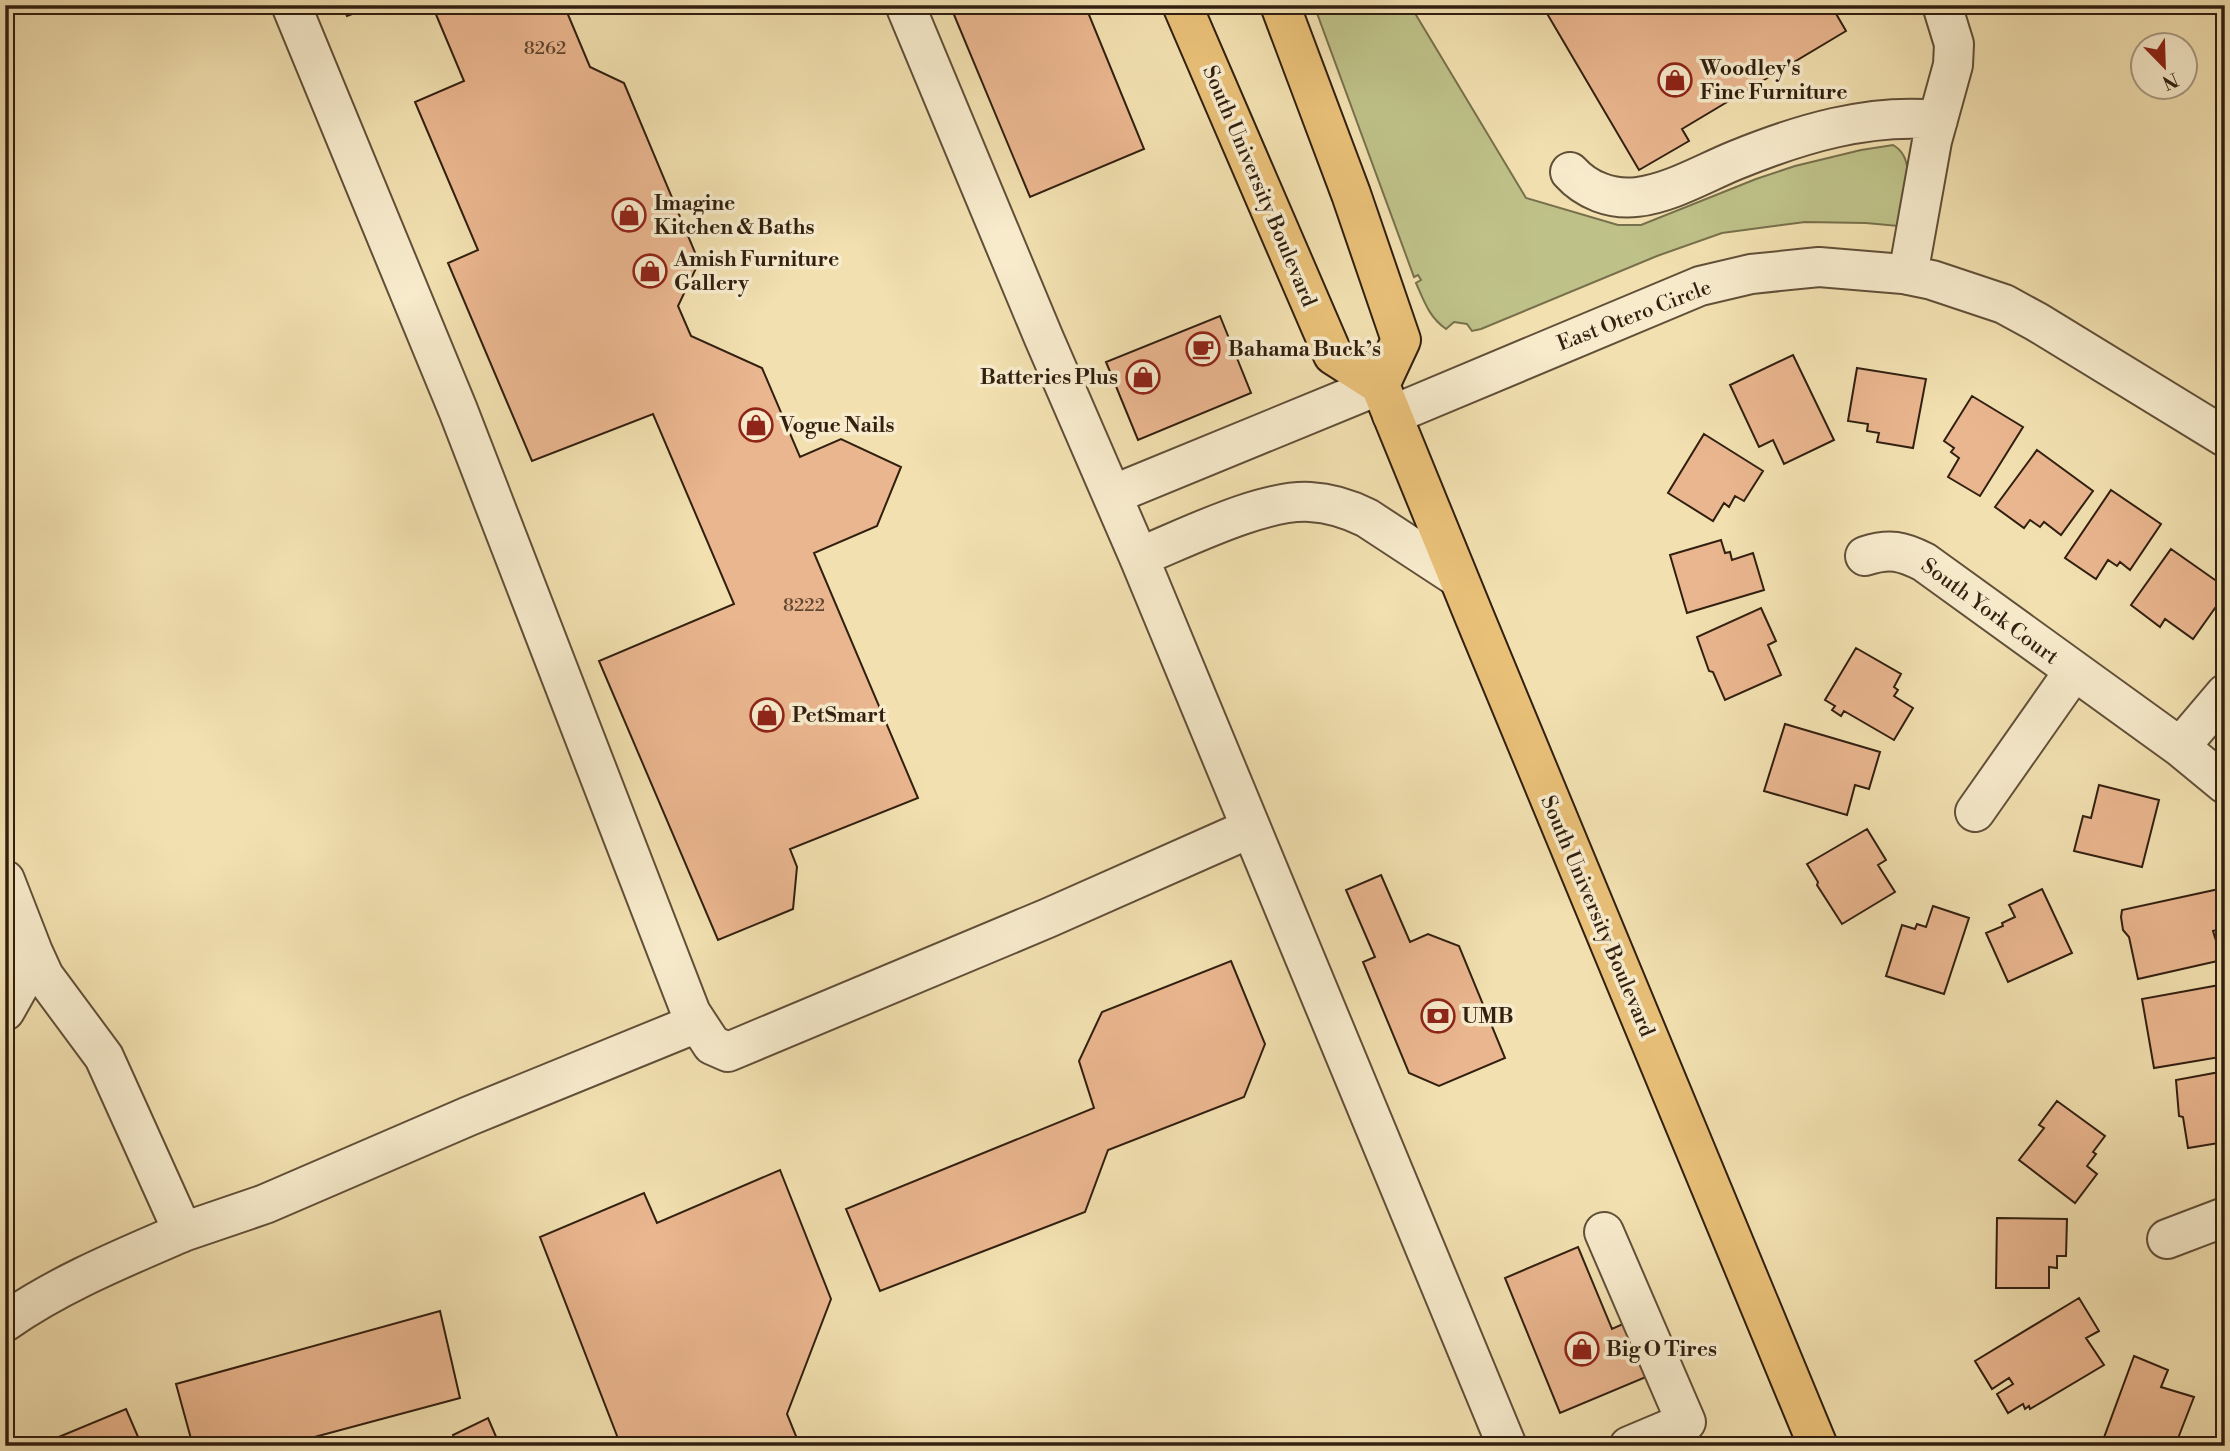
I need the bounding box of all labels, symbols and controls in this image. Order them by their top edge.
north arrow [2128,32,2198,102]
house number: 8262 [524,37,566,60]
place label: Woodley's Fine Furniture [1699,56,1847,106]
shop icon: Woodley's Fine Furniture [1656,61,1694,99]
street label: South University Boulevard [1196,62,1322,311]
text: N [2159,67,2182,95]
place label: Imagine Kitchen & Baths [654,191,815,241]
shop icon: Imagine Kitchen & Baths [610,196,648,234]
place label: Amish Furniture Gallery [673,247,839,297]
shop icon: Amish Furniture Gallery [631,252,669,290]
street label: East Otero Circle [1554,275,1715,357]
cafe icon: Bahama Buck’s [1184,330,1222,368]
place label: Bahama Buck’s [1228,337,1381,363]
shop icon: Batteries Plus [1124,358,1162,396]
place label: Batteries Plus [980,365,1118,391]
shop icon: Vogue Nails [737,406,775,444]
place label: Vogue Nails [779,413,894,439]
street label: South York Court [1916,553,2064,671]
house number: 8222 [783,594,825,617]
shop icon: PetSmart [748,696,786,734]
place label: PetSmart [792,703,886,729]
street label: South University Boulevard [1534,792,1660,1041]
bank icon: UMB [1419,997,1457,1035]
place label: UMB [1462,1004,1514,1030]
shop icon: Big O Tires [1563,1330,1601,1368]
place label: Big O Tires [1606,1337,1717,1363]

